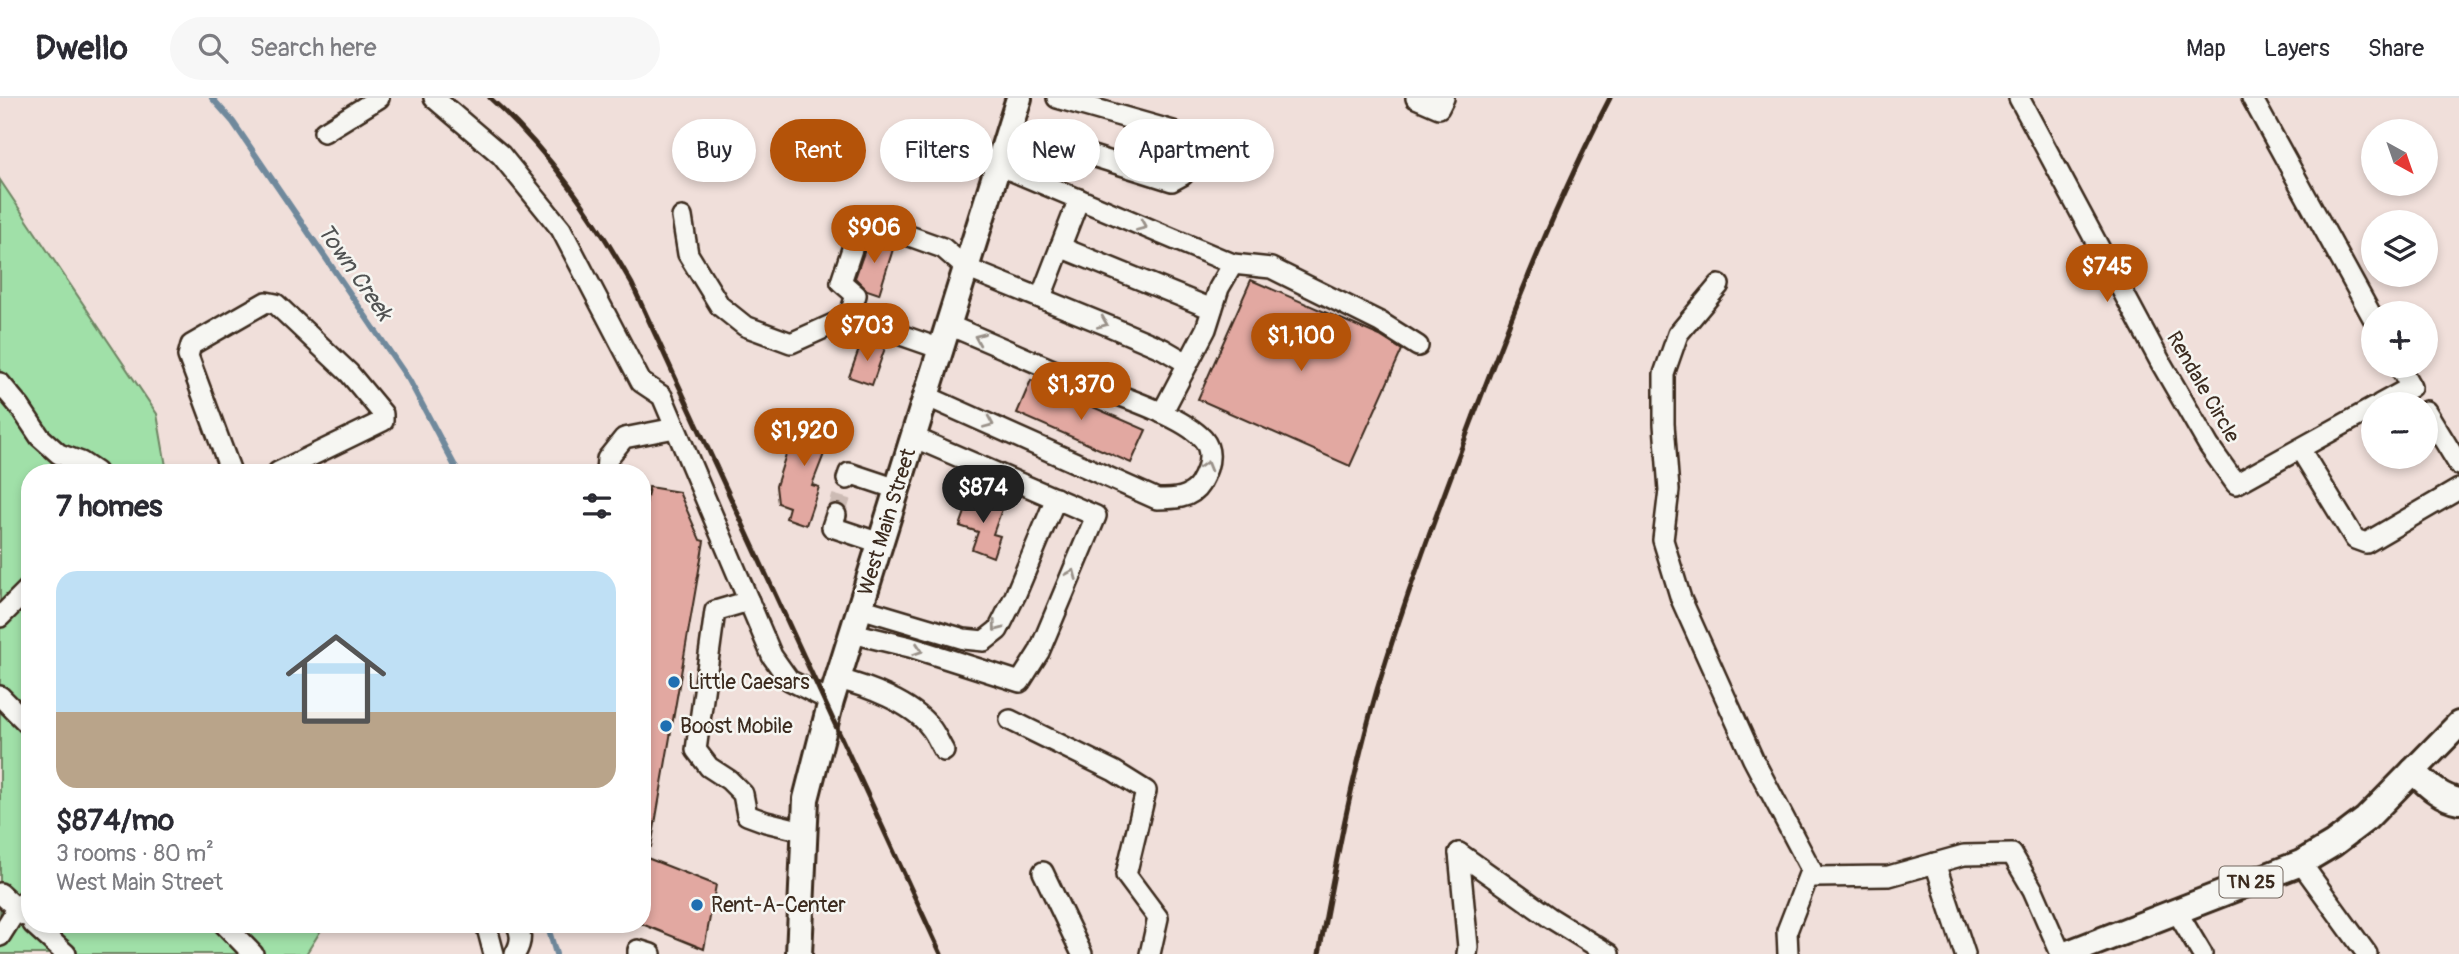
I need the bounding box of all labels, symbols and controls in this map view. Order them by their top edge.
search box [170,17,660,80]
text: Dwello [35,28,128,69]
icon: search [194,29,232,67]
text: Search here [250,32,377,64]
text: Map [2186,34,2226,63]
text: Layers [2264,34,2330,63]
text: Share [2368,34,2424,63]
chip: Buy [672,119,756,182]
chip: Rent [770,119,866,182]
chip: Filters [880,119,993,182]
chip: New [1007,119,1100,182]
chip: Apartment [1114,119,1274,182]
north arrow [2361,119,2438,196]
map controls [2361,119,2438,469]
pin: $906 [833,206,915,265]
button: layers [2361,210,2438,287]
text: $906 [847,213,901,242]
one-way arrow [1135,217,1147,231]
water label: Town Creek [311,218,400,328]
pin: $745 [2066,244,2148,304]
text: $745 [2082,252,2132,281]
button: + [2361,301,2438,378]
pin: $703 [826,303,908,363]
text: $703 [840,311,894,340]
pin: $1,100 [1244,314,1358,373]
one-way arrow [1097,315,1109,329]
text: $1,100 [1267,321,1335,350]
street label: Rendale Circle [2160,326,2246,448]
one-way arrow [973,332,986,346]
pin: $1,370 [1024,362,1138,422]
text: $1,370 [1047,370,1115,399]
button: − [2361,392,2438,469]
pin: $1,920 [747,408,861,468]
one-way arrow [982,415,994,429]
text: $1,920 [770,416,838,445]
street label: West Main Street [852,445,922,599]
one-way arrow [1198,460,1212,472]
pin: $874 [942,466,1024,525]
text: $874 [958,473,1008,502]
icon: filters [578,487,616,525]
text: 7 homes [56,488,163,525]
one-way arrow [1064,568,1078,580]
icon: home [273,616,399,742]
one-way arrow [993,619,1005,631]
one-way arrow [912,642,924,656]
place label: Little Caesars [688,669,810,696]
marker: Little Caesars [666,674,682,690]
place label: Boost Mobile [680,713,793,740]
marker: Boost Mobile [658,718,674,734]
text: $874/mo [56,802,174,839]
text: 3 rooms · 80 m² [56,839,214,868]
road number: TN 25 [2220,866,2282,898]
text: West Main Street [56,868,223,897]
place label: Rent-A-Center [711,892,846,919]
marker: Rent-A-Center [689,897,705,913]

